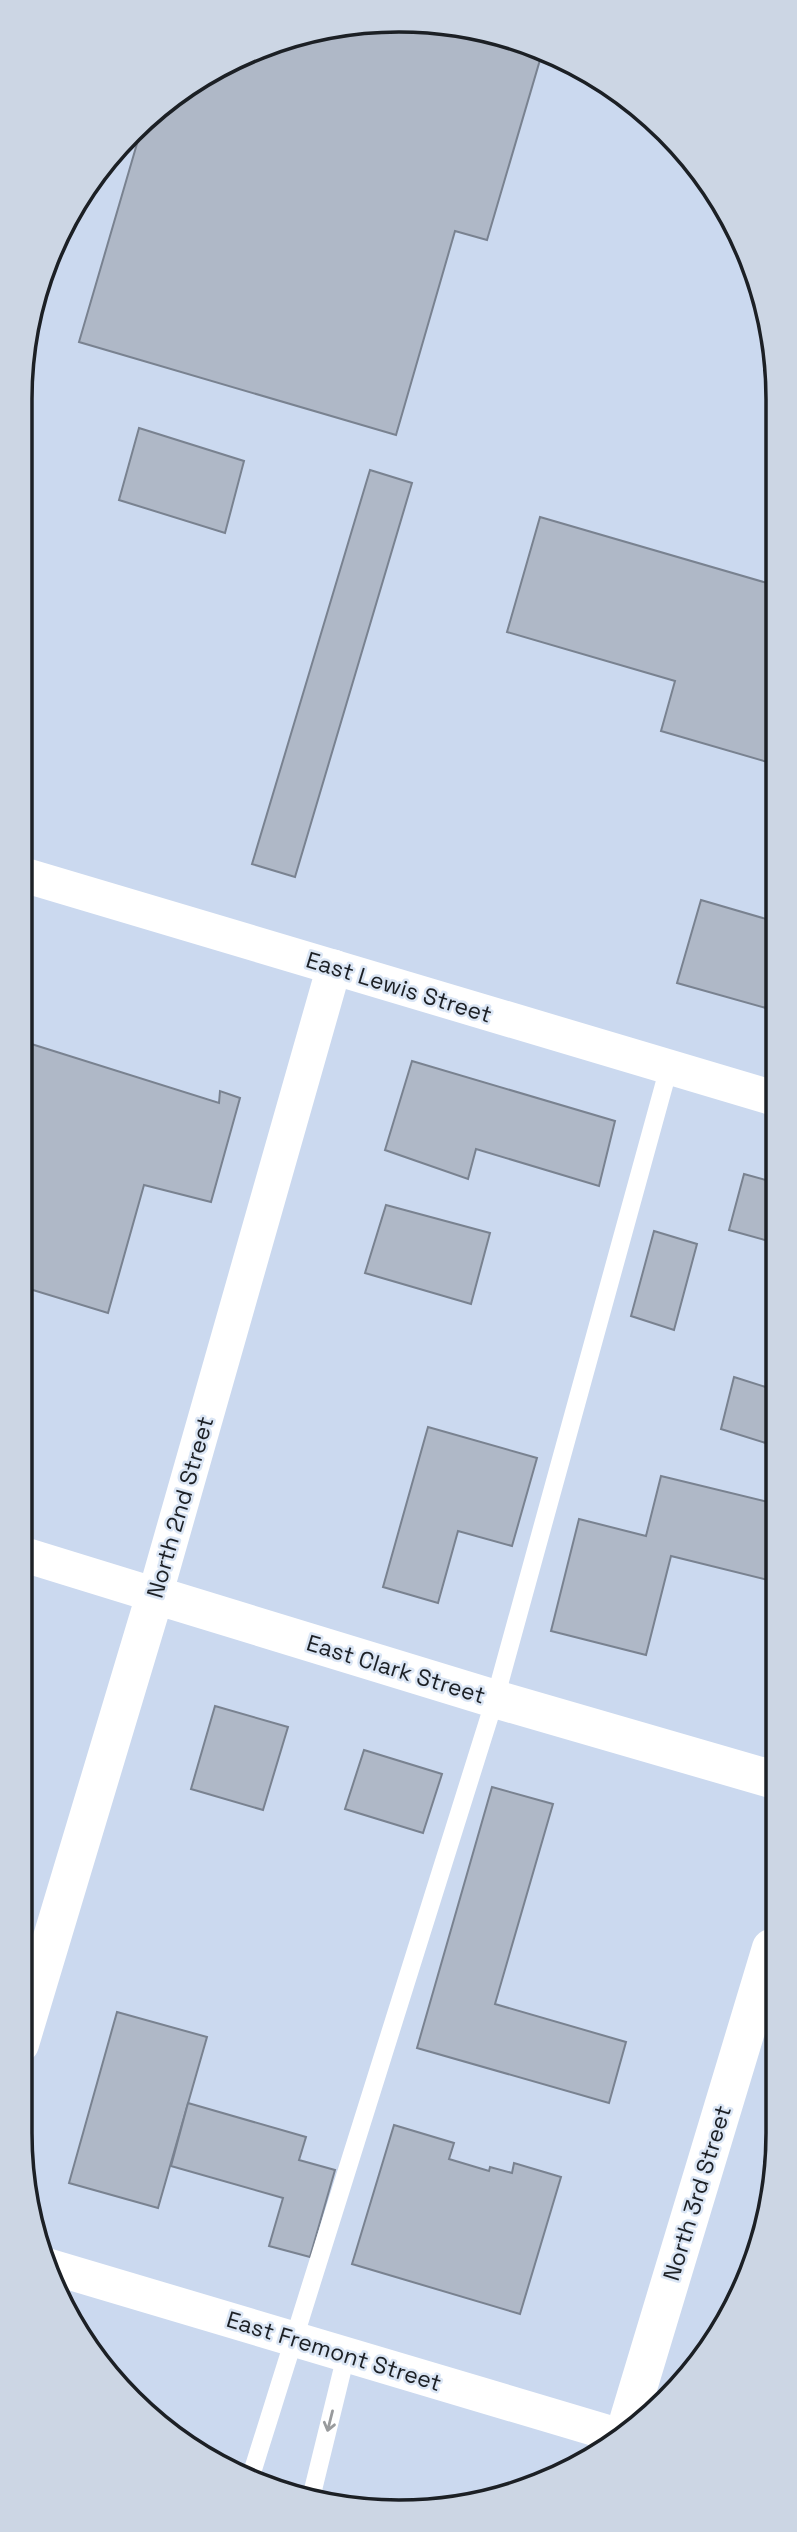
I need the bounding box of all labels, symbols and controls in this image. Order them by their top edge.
street label: East Lewis Street [302,944,496,1030]
street label: North 2nd Street [140,1413,220,1601]
street label: East Clark Street [303,1628,489,1710]
street label: North 3rd Street [656,2102,738,2284]
street label: East Fremont Street [223,2304,445,2398]
one-way arrow [323,2409,336,2432]

